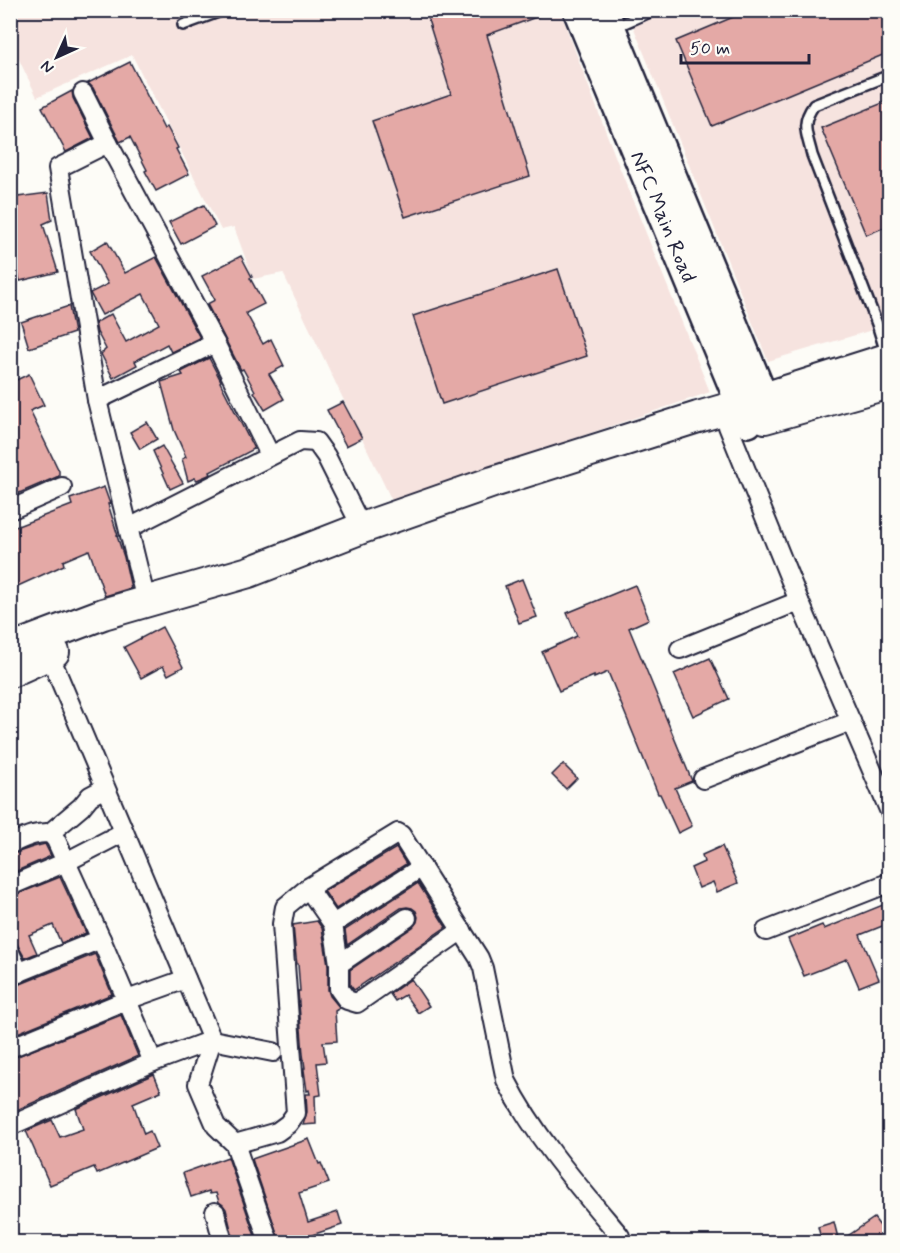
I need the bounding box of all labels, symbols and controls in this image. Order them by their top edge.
north arrow [27,27,87,87]
scale bar [681,27,808,65]
text: 50 m [690,37,730,61]
text: N [36,55,59,78]
street label: NFC Main Road [623,147,702,287]

